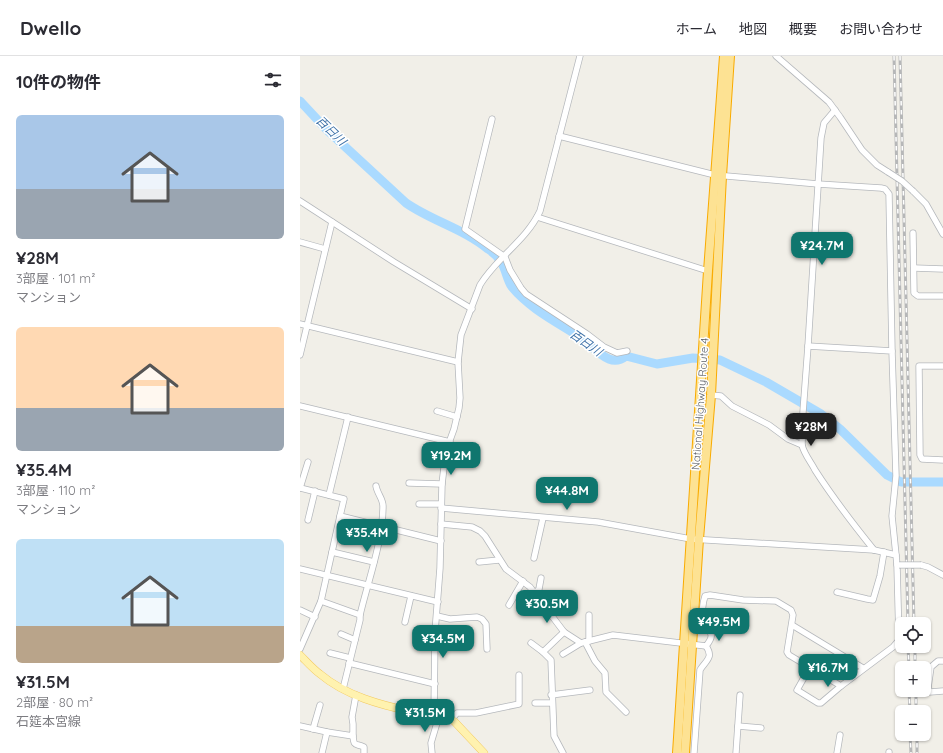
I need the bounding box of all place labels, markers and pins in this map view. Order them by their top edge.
pin: ¥24.7M [789,232,855,266]
pin: ¥28M [787,413,835,447]
pin: ¥19.2M [418,442,484,476]
pin: ¥44.8M [534,477,600,511]
pin: ¥35.4M [334,519,400,553]
pin: ¥30.5M [514,590,580,624]
pin: ¥49.5M [686,608,752,642]
pin: ¥34.5M [410,625,476,659]
pin: ¥16.7M [795,654,861,688]
pin: ¥31.5M [392,699,458,733]

